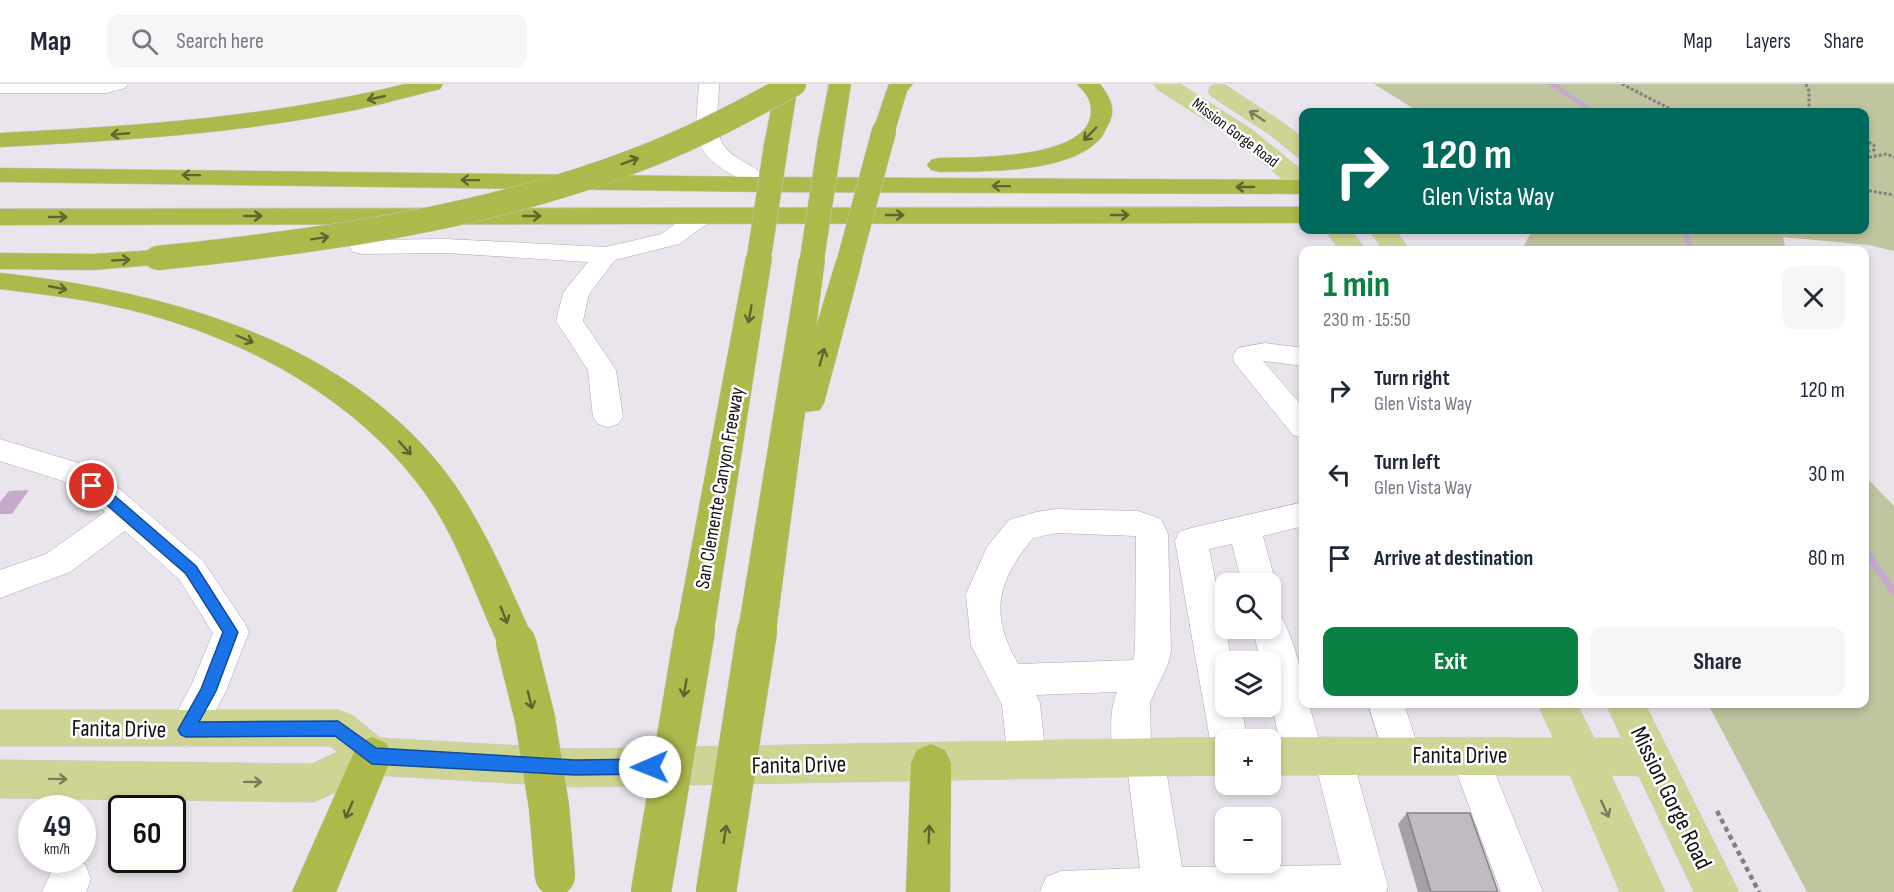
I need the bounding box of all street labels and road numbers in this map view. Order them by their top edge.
street label: Mission Gorge Road [1188,94,1282,172]
street label: San Clemente Canyon Freeway [690,385,750,591]
street label: Fanita Drive [71,714,167,744]
street label: Mission Gorge Road [1624,722,1718,874]
street label: Fanita Drive [1413,741,1507,770]
street label: Fanita Drive [751,750,847,780]

